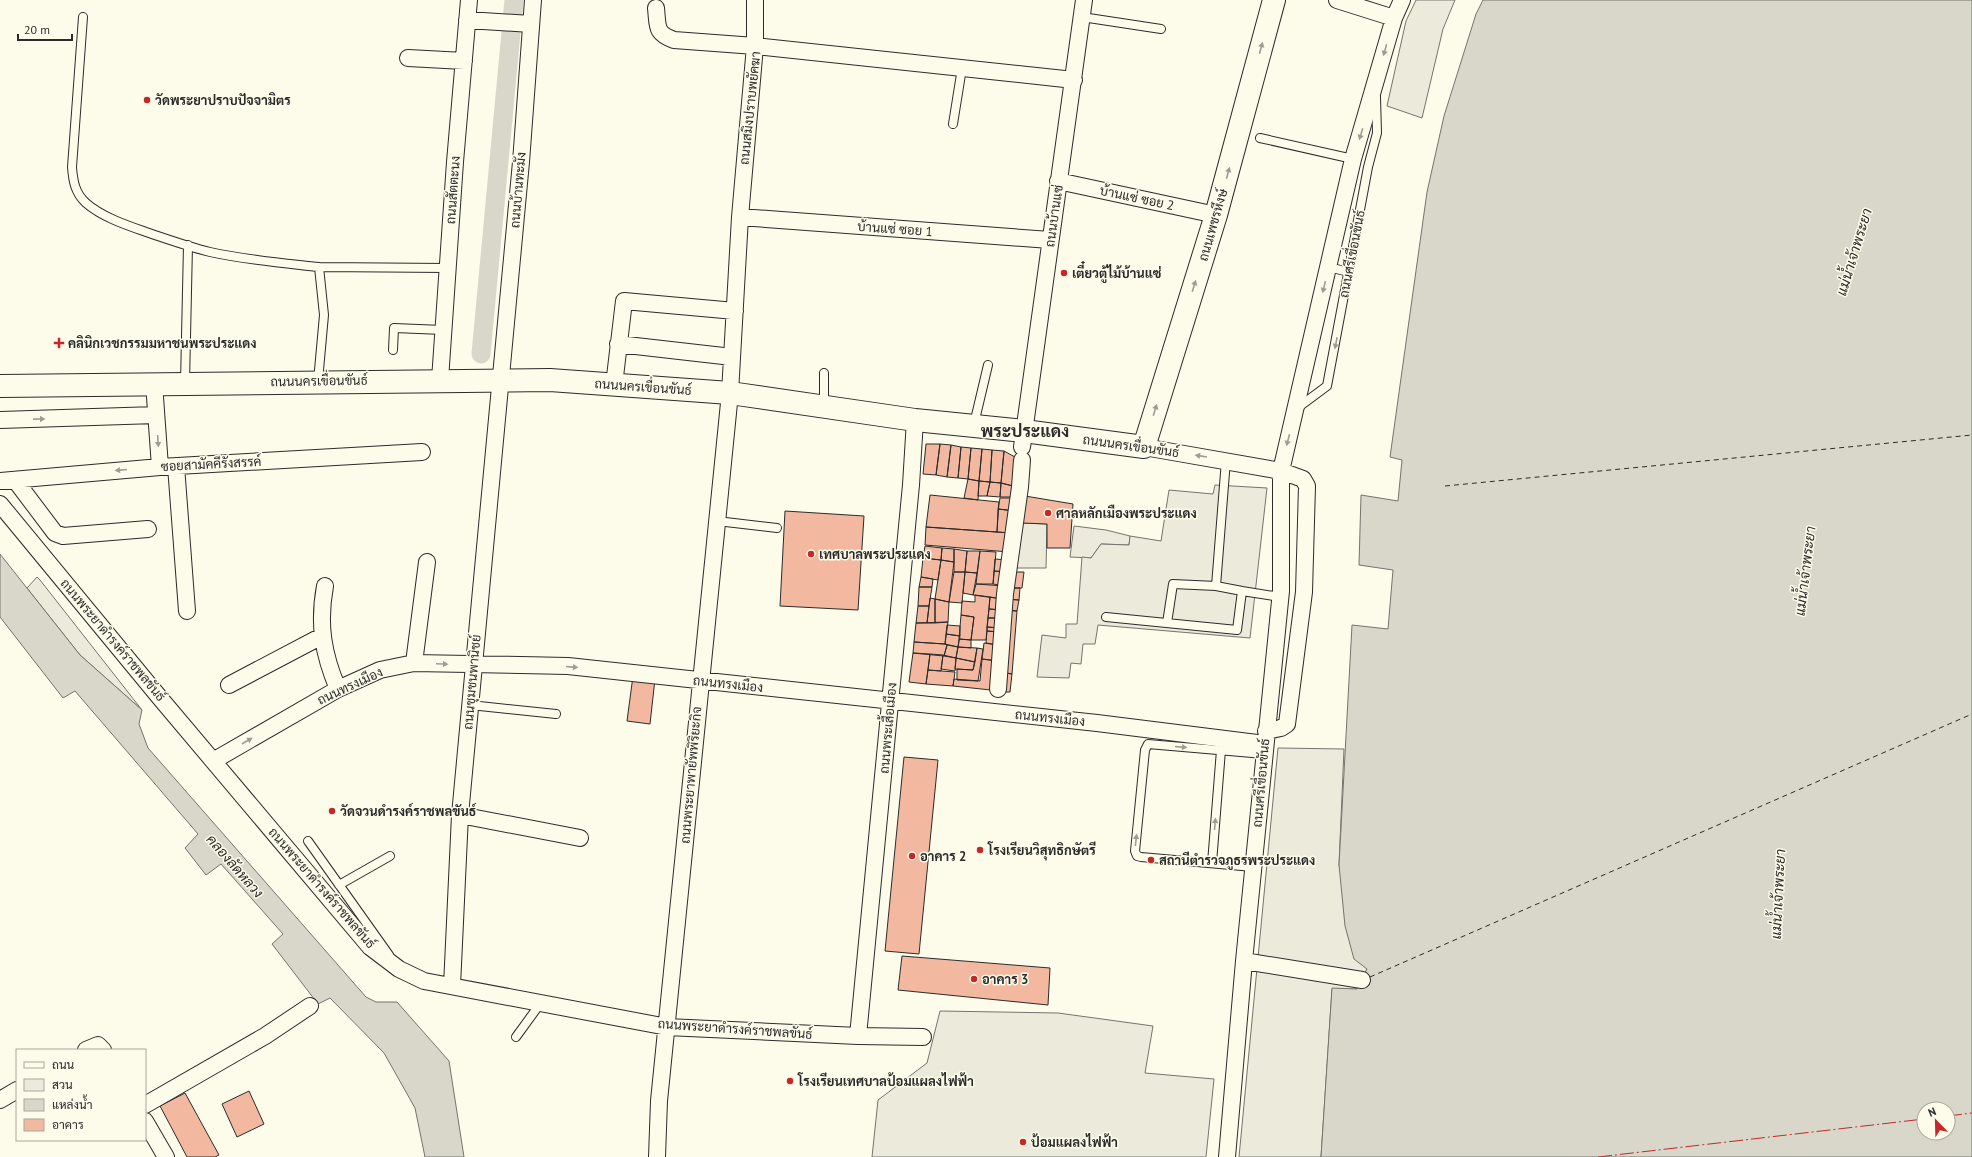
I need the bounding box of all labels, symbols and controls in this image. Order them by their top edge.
scale bar [18,16,72,42]
text: 20 m [24,22,50,37]
one-way arrow [1258,42,1264,54]
one-way arrow [1381,44,1387,56]
street label: ถนนสมิงปราบพยัคฆา [736,50,764,166]
place label: วัดพระยาปราบปัจจามิตร [155,92,291,109]
marker: วัดพระยาปราบปัจจามิตร [142,95,152,105]
one-way arrow [1357,128,1363,140]
street label: ถนนบ้านทะมัง [505,151,530,229]
street label: ถนนสัตตะนง [442,155,464,225]
one-way arrow [1225,167,1231,180]
street label: บ้านแซ่ ซอย 2 [1098,181,1176,214]
street label: ถนนบ้านแซ่ [1040,184,1067,248]
street label: ถนนเพชรหึงษ์ [1194,186,1232,263]
water label: แม่น้ำเจ้าพระยา [1829,205,1876,298]
street label: ถนนศรีเขื่อนขันธ์ [1331,208,1369,299]
street label: บ้านแซ่ ซอย 1 [857,217,933,240]
place label: เตี๋ยวตู้ไม้บ้านแซ่ [1072,260,1162,284]
marker: เตี๋ยวตู้ไม้บ้านแซ่ [1059,268,1069,278]
one-way arrow [1191,280,1197,292]
one-way arrow [1320,281,1326,294]
place label: คลินิกเวชกรรมมหาชนพระประแดง [68,335,257,352]
marker: คลินิกเวชกรรมมหาชนพระประแดง [53,337,65,349]
one-way arrow [1332,337,1338,349]
street label: ถนนนครเขื่อนขันธ์ [270,368,368,390]
street label: ถนนนครเขื่อนขันธ์ [594,371,692,399]
one-way arrow [1153,404,1159,416]
one-way arrow [33,416,46,422]
district label: พระประแดง [981,420,1069,442]
street label: ถนนนครเขื่อนขันธ์ [1082,427,1181,461]
one-way arrow [1284,434,1290,447]
one-way arrow [154,435,161,447]
street label: ซอยสามัคคีรังสรรค์ [160,452,262,475]
one-way arrow [1195,453,1207,459]
one-way arrow [115,467,127,474]
place label: ศาลหลักเมืองพระประแดง [1056,504,1197,522]
marker: ศาลหลักเมืองพระประแดง [1043,508,1053,518]
water label: แม่น้ำเจ้าพระยา [1788,524,1819,617]
place label: เทศบาลพระประแดง [819,546,931,563]
marker: เทศบาลพระประแดง [806,549,816,559]
street label: ถนนพระยาดำรงค์ราชพลขันธ์ [57,575,170,705]
street label: ถนนชุมชนพานิชย์ [458,634,486,730]
one-way arrow [436,661,448,668]
street label: ถนนทรงเมือง [314,663,385,709]
one-way arrow [566,663,578,670]
street label: ถนนทรงเมือง [692,671,764,696]
street label: ถนนพระเสื้อเมือง [872,681,900,774]
street label: ถนนทรงเมือง [1014,705,1086,730]
street label: ถนนพระยาพายัพพิริยะกิจ [677,706,705,844]
one-way arrow [241,738,253,745]
street label: ถนนศรีเขื่อนขันธ์ [1245,738,1273,828]
one-way arrow [1175,743,1187,750]
place label: วัดจวนดำรงค์ราชพลขันธ์ [340,802,477,820]
marker: วัดจวนดำรงค์ราชพลขันธ์ [327,806,337,816]
one-way arrow [1212,818,1219,830]
street label: ถนนพระยาดำรงค์ราชพลขันธ์ [265,823,380,952]
water label: คลองลัดหลวง [203,831,267,901]
one-way arrow [1133,834,1140,846]
place label: โรงเรียนวิสุทธิกษัตรี [987,841,1096,861]
marker: โรงเรียนวิสุทธิกษัตรี [975,845,985,855]
place label: อาคาร 2 [920,848,966,865]
water label: แม่น้ำเจ้าพระยา [1764,848,1789,940]
marker: อาคาร 2 [907,851,917,861]
place label: สถานีตำรวจภูธรพระประแดง [1159,851,1315,871]
marker: สถานีตำรวจภูธรพระประแดง [1146,855,1156,865]
place label: อาคาร 3 [982,971,1028,988]
marker: อาคาร 3 [969,974,979,984]
street label: ถนนพระยาดำรงค์ราชพลขันธ์ [657,1014,813,1043]
legend [16,1049,146,1141]
text: ถนน [52,1057,75,1072]
place label: โรงเรียนเทศบาลป้อมแผลงไฟฟ้า [797,1072,974,1090]
marker: โรงเรียนเทศบาลป้อมแผลงไฟฟ้า [785,1076,795,1086]
text: สวน [52,1077,73,1092]
text: แหล่งน้ำ [52,1094,92,1112]
north arrow [1916,1101,1956,1141]
text: N [1926,1104,1938,1120]
text: อาคาร [52,1117,84,1132]
place label: ป้อมแผลงไฟฟ้า [1031,1133,1118,1151]
marker: ป้อมแผลงไฟฟ้า [1018,1137,1028,1147]

